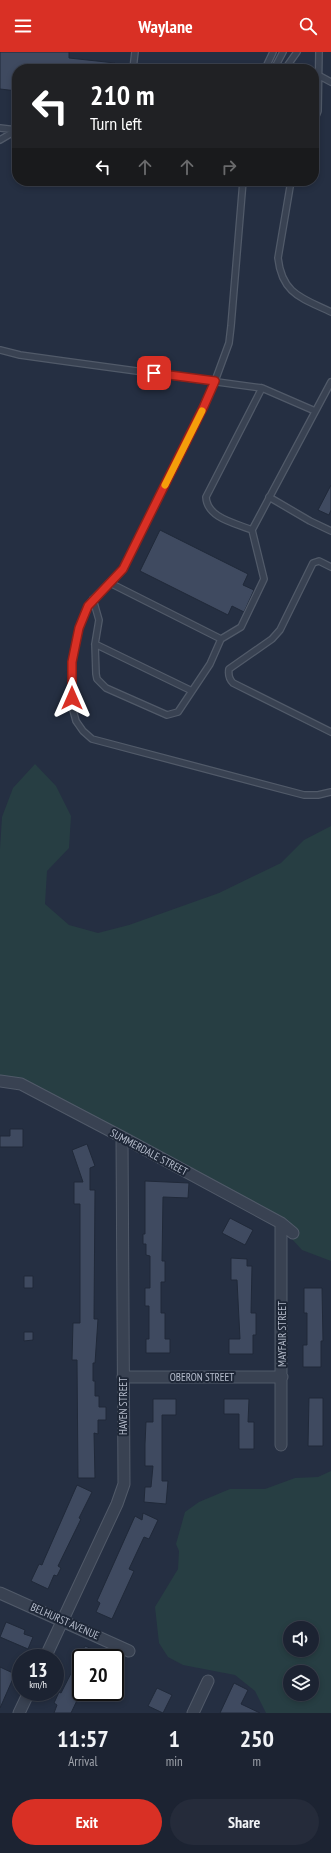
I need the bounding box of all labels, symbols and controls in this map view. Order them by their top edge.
icon: menu [12,15,34,37]
text: Waylane [138,15,193,38]
icon: search [297,15,319,37]
text: 210 m [90,76,154,113]
icon: left [24,80,76,132]
text: Turn left [90,112,142,135]
icon: left [92,156,114,178]
icon: ahead [134,156,156,178]
icon: ahead [176,156,198,178]
icon: right [218,156,240,178]
pin [137,356,171,390]
icon: arrive [143,362,165,384]
position arrow [51,677,93,719]
street label: SUMMERDALE STREET [108,1126,190,1178]
street label: MAYFAIR STREET [275,1301,289,1367]
street label: OBERON STREET [170,1370,234,1384]
street label: HAVEN STREET [116,1377,130,1435]
street label: BELHURST AVENUE [29,1600,102,1642]
map controls [283,1621,319,1701]
button: sound [283,1621,319,1657]
speed limit sign: 20 [72,1649,124,1701]
text: 13 [28,1657,48,1683]
button: layers [283,1665,319,1701]
text: km/h [29,1678,47,1691]
text: 11:57 [57,1723,109,1754]
text: 1 [168,1723,180,1754]
text: 250 [240,1723,274,1754]
text: Arrival [68,1753,98,1770]
text: min [166,1753,183,1770]
text: m [253,1753,261,1770]
button: Exit [12,1799,162,1845]
button: Share [170,1799,319,1845]

